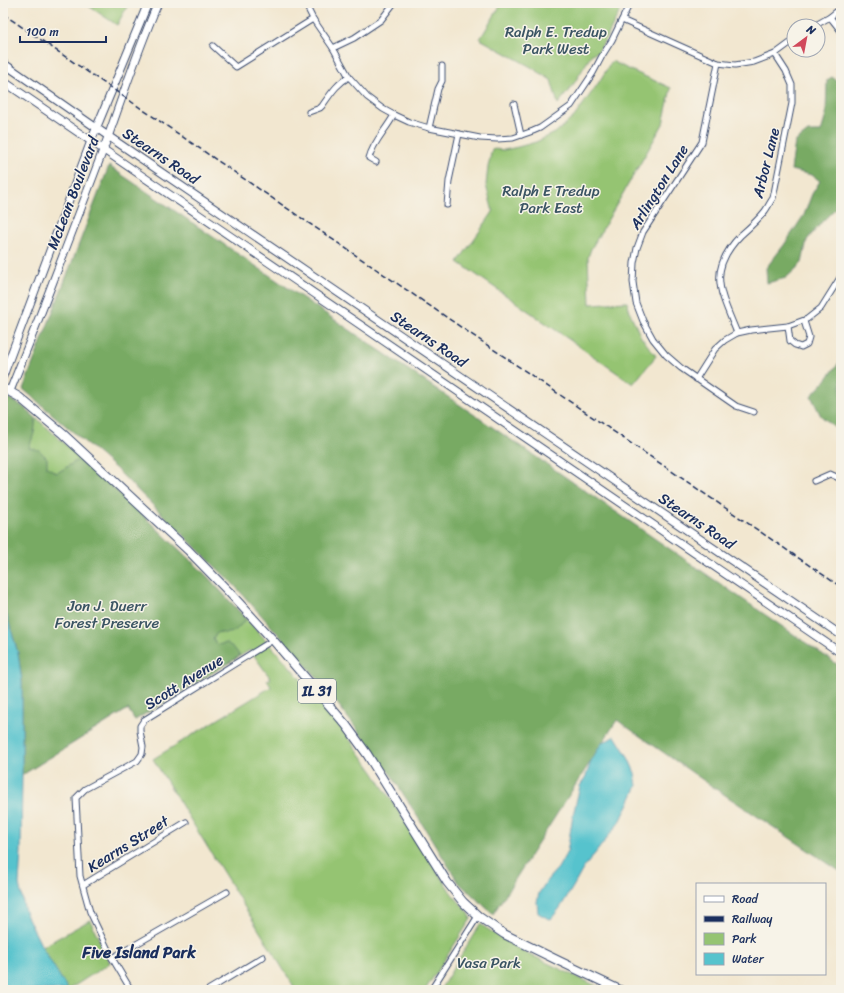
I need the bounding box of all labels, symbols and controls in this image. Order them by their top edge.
scale bar [20,18,106,44]
north arrow [786,18,826,58]
park label: Ralph E. Tredup Park West [505,19,607,62]
text: N [802,19,820,40]
text: 100 m [26,21,59,43]
street label: Stearns Road [117,121,206,192]
street label: Arbor Lane [745,125,787,202]
street label: McLean Boulevard [39,132,107,253]
street label: Arlington Lane [622,139,696,236]
park label: Ralph E Tredup Park East [502,178,600,221]
street label: Stearns Road [385,304,474,375]
street label: Stearns Road [653,486,742,557]
park label: Jon J. Duerr Forest Preserve [55,593,160,636]
street label: Scott Avenue [139,647,229,717]
road number: IL 31 [298,679,336,703]
street label: Kearns Street [82,808,175,879]
legend [696,883,826,975]
text: Road [732,888,759,910]
text: Railway [732,908,773,930]
text: Park [732,928,757,950]
district label: Five Island Park [81,938,196,967]
text: Water [732,948,765,970]
park label: Vasa Park [457,950,521,976]

